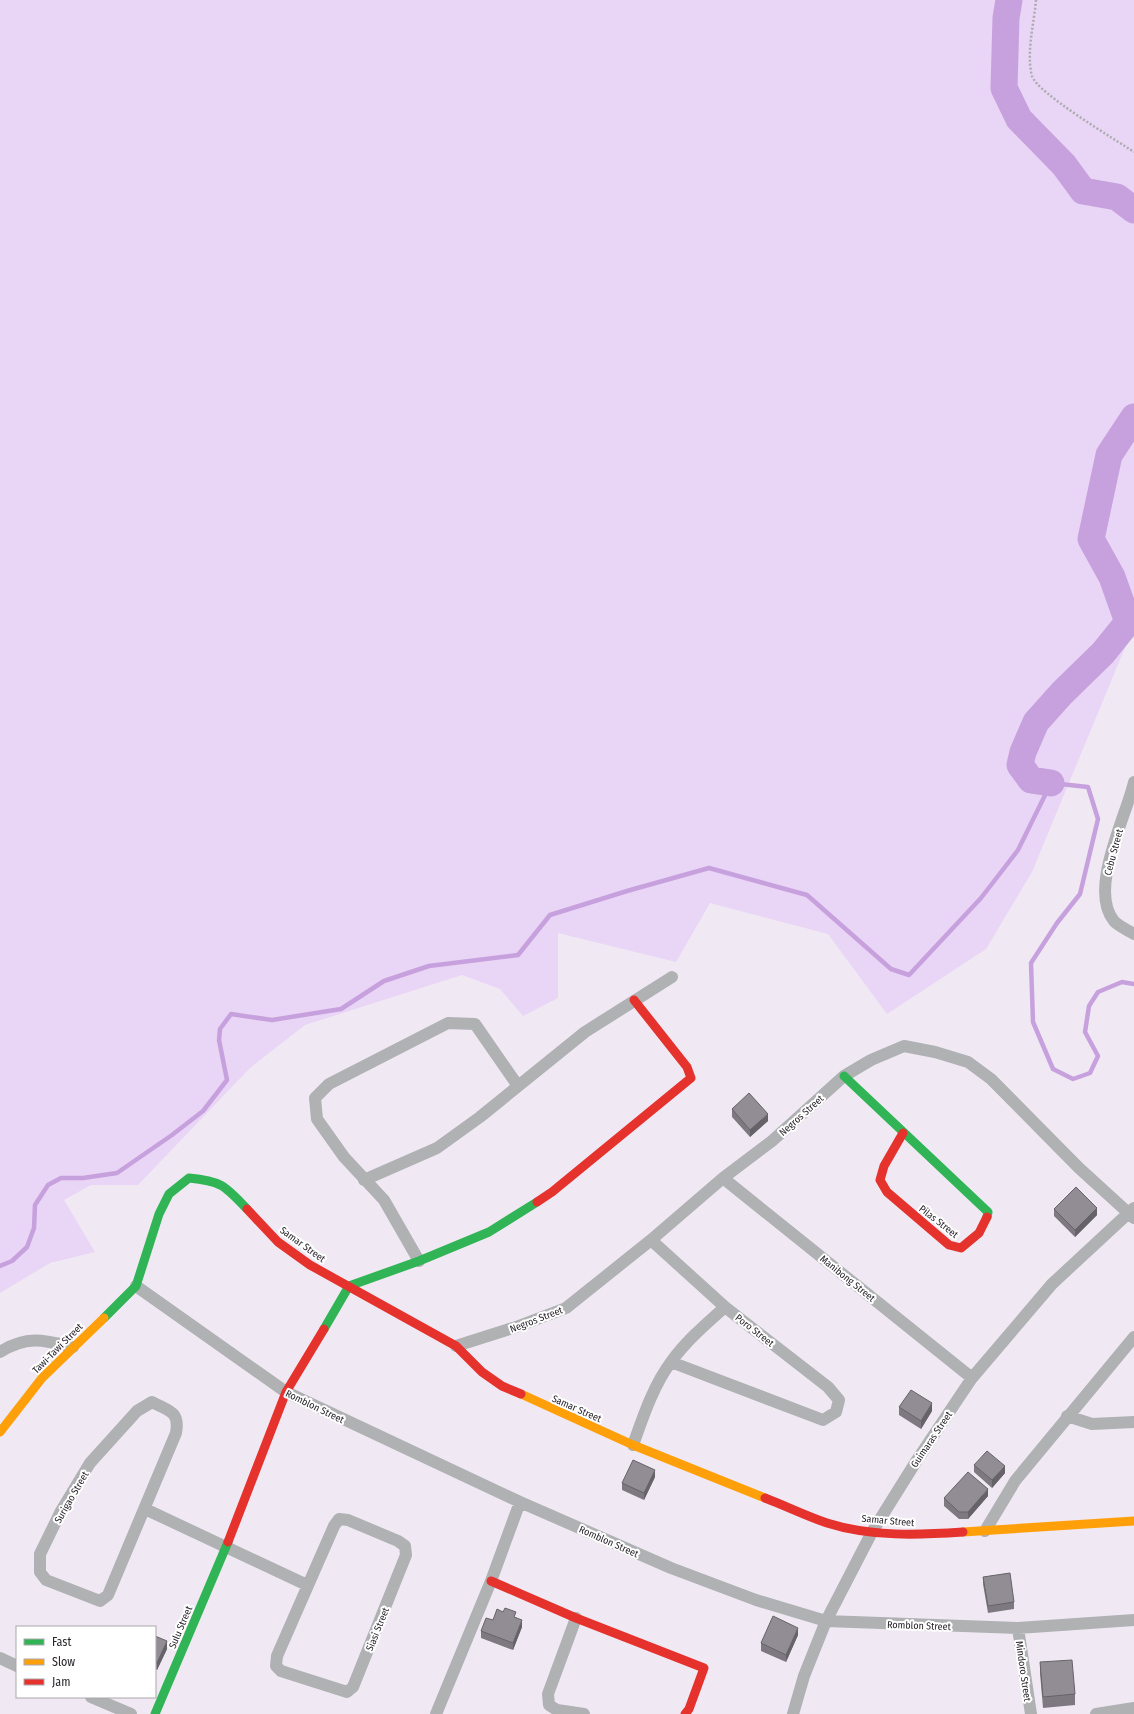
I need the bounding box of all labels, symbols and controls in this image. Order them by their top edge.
street label: Cebu Street [1102,827,1126,877]
street label: Negros Street [777,1092,827,1139]
street label: Pilas Street [916,1203,961,1241]
street label: Samar Street [277,1224,328,1266]
street label: Manibong Street [817,1253,878,1305]
street label: Negros Street [508,1304,565,1335]
street label: Poro Street [733,1312,777,1350]
street label: Tawi-Tawi Street [30,1321,86,1376]
street label: Romblon Street [283,1388,346,1427]
street label: Samar Street [550,1393,604,1425]
street label: Guimaras Street [909,1409,955,1470]
street label: Surigao Street [52,1469,92,1526]
street label: Samar Street [861,1513,915,1529]
street label: Romblon Street [577,1523,641,1561]
street label: Sulu Street [167,1604,196,1650]
street label: Siasi Street [364,1605,392,1653]
street label: Romblon Street [887,1619,952,1633]
legend [16,1626,156,1698]
text: Fast [52,1635,71,1649]
street label: Mindoro Street [1013,1640,1033,1703]
text: Slow [52,1655,75,1669]
text: Jam [52,1675,70,1689]

